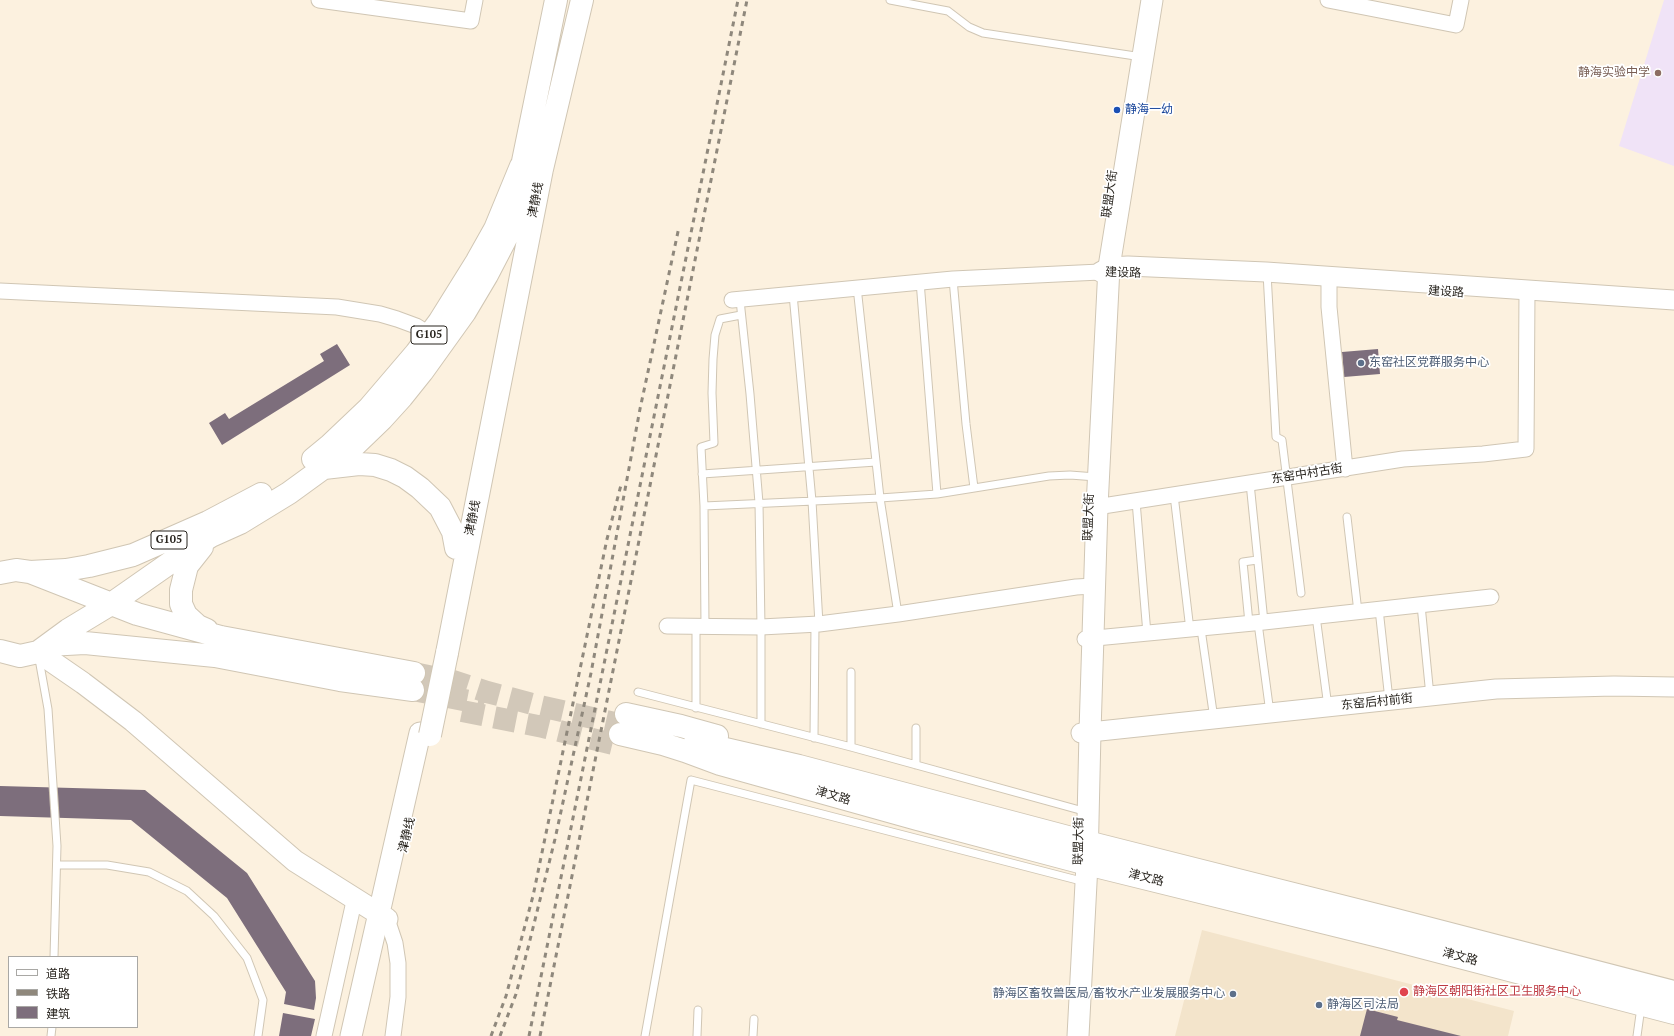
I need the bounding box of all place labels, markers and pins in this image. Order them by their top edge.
place label: 静海实验中学 [1578,66,1650,80]
marker: 静海实验中学 [1653,68,1663,78]
place label: 静海一幼 [1125,103,1173,117]
marker: 静海一幼 [1112,105,1122,115]
place label: 东窑社区党群服务中心 [1369,356,1489,370]
marker: 东窑社区党群服务中心 [1356,358,1366,368]
place label: 静海区朝阳街社区卫生服务中心 [1413,985,1581,999]
marker: 静海区朝阳街社区卫生服务中心 [1398,986,1410,998]
place label: 静海区畜牧兽医局/畜牧水产业发展服务中心 [993,987,1225,1001]
marker: 静海区畜牧兽医局/畜牧水产业发展服务中心 [1228,989,1238,999]
place label: 静海区司法局 [1327,998,1399,1012]
marker: 静海区司法局 [1314,1000,1324,1010]

